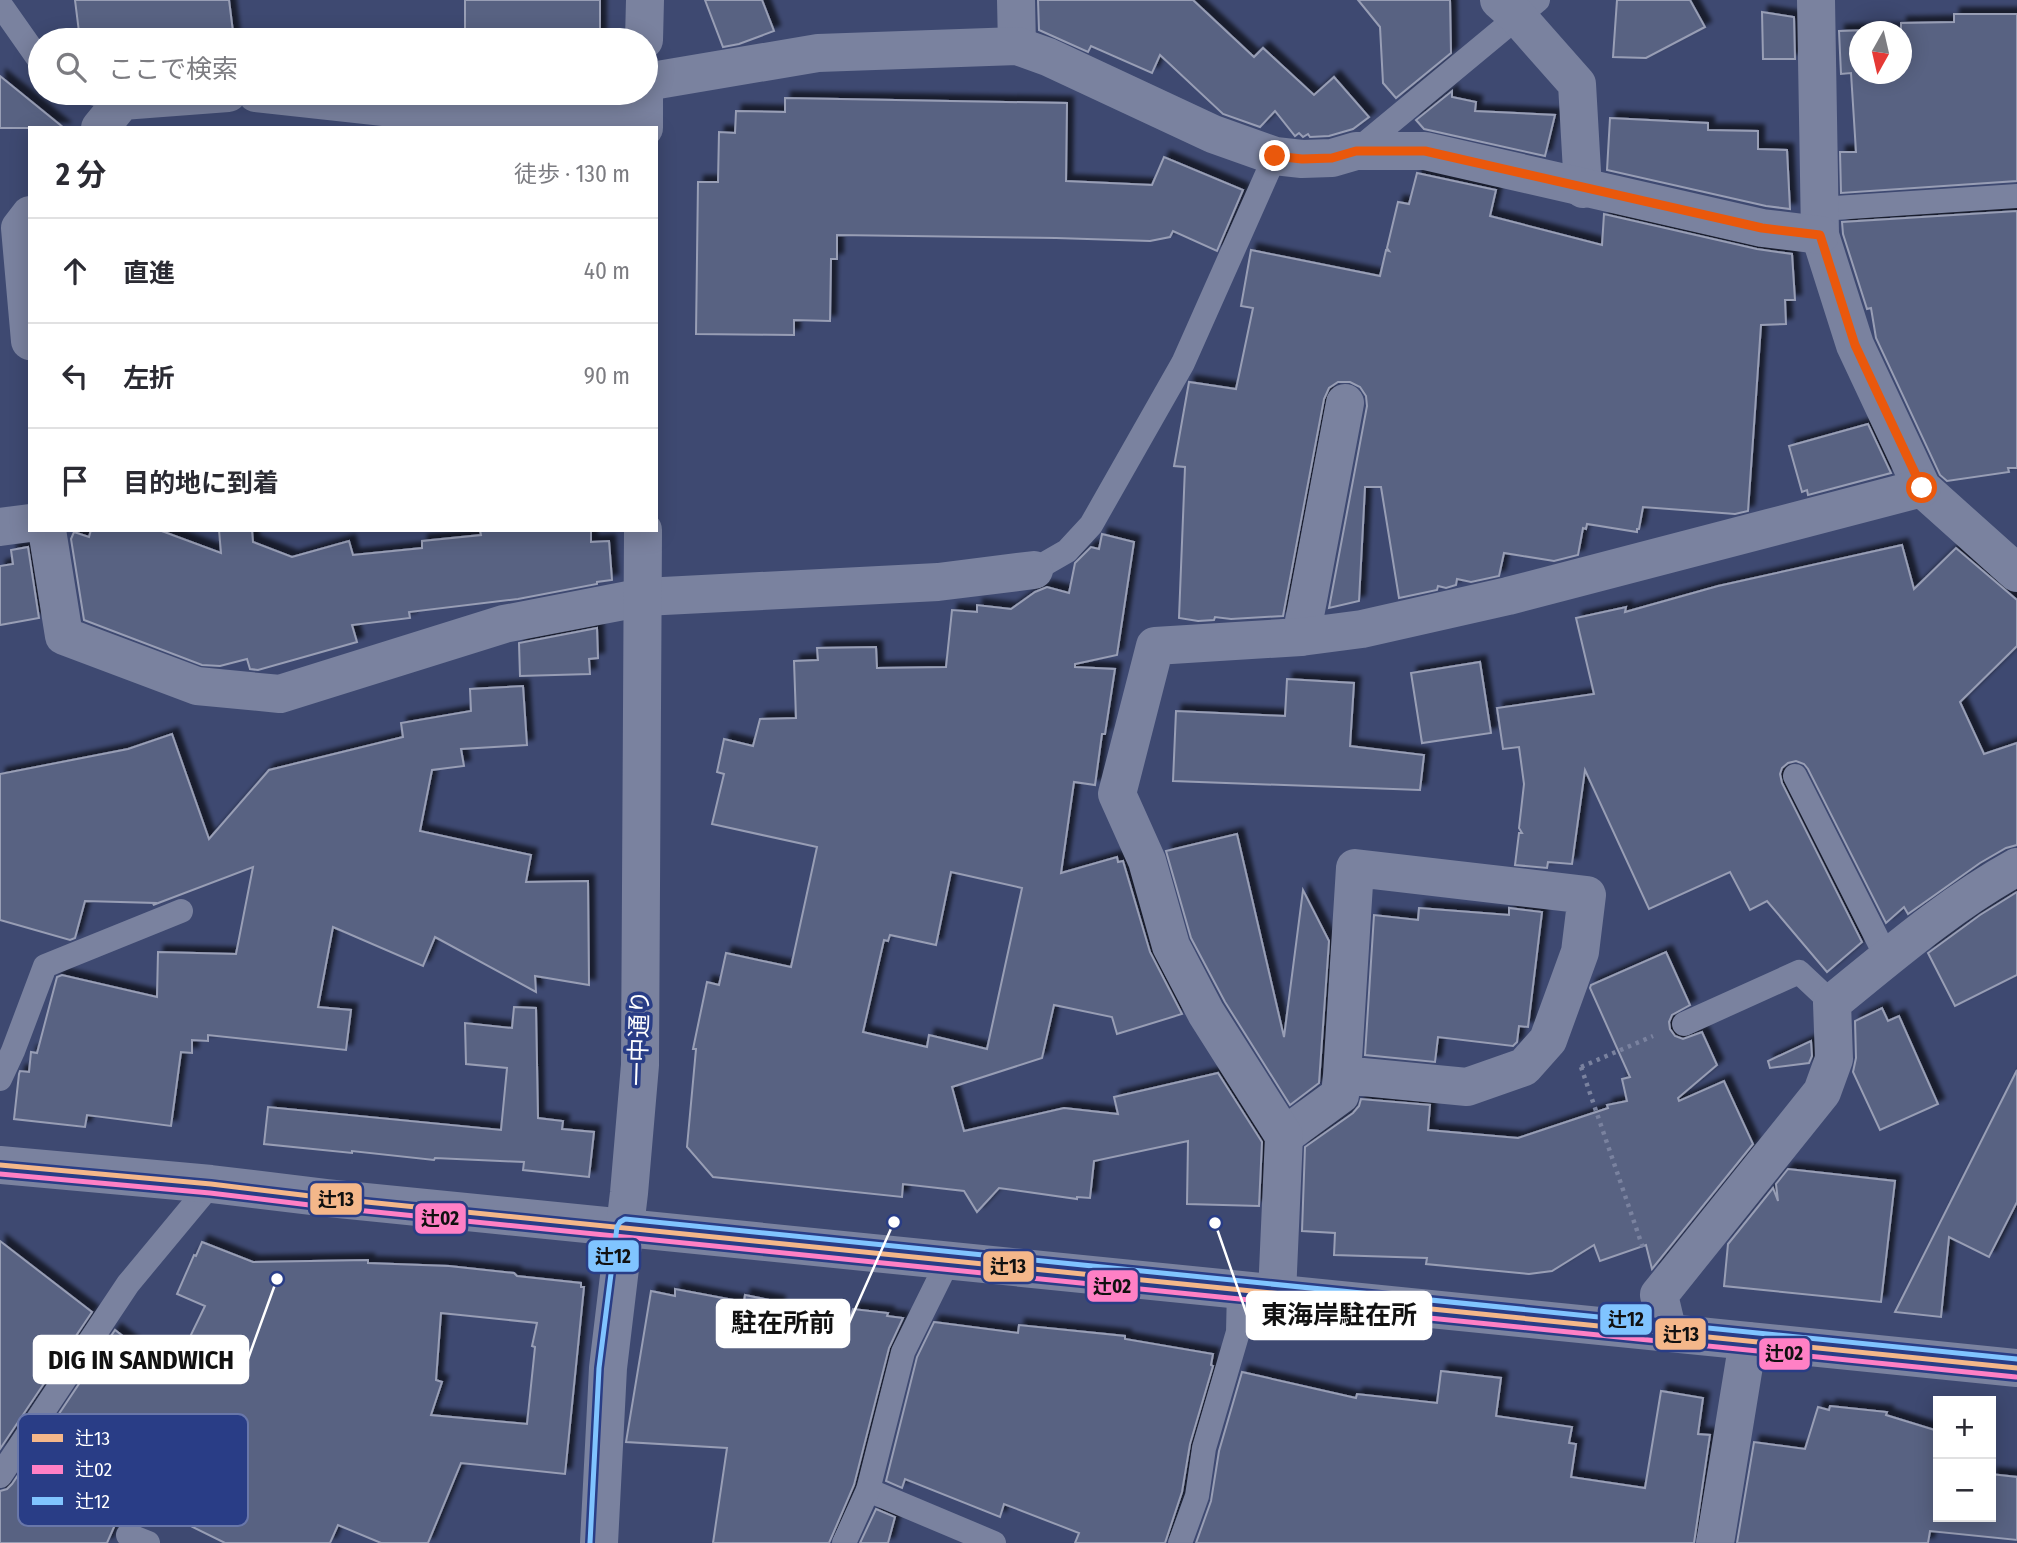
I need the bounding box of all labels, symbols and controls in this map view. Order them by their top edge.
north arrow [1849,21,1912,84]
search box [28,28,658,105]
icon: search [52,48,90,86]
text: ここで検索 [108,54,238,85]
route end [1259,140,1290,171]
text: 2 分 [56,157,106,193]
text: 徒歩 · 130 m [514,160,630,188]
icon: ahead [56,252,94,290]
text: 40 m [584,257,630,285]
text: 直進 [123,258,175,289]
icon: left [56,357,94,395]
text: 90 m [584,362,630,390]
text: 左折 [123,363,175,394]
icon: arrive [56,462,94,500]
text: 目的地に到着 [123,468,279,499]
route start [1906,472,1937,503]
street label: 一中通り [623,990,655,1086]
line badge: 辻13 [309,1182,363,1216]
text: 辻13 [318,1188,354,1211]
line badge: 辻02 [414,1202,467,1235]
text: 辻02 [421,1207,459,1230]
line badge: 辻12 [587,1239,640,1273]
text: 辻12 [595,1245,631,1268]
line badge: 辻13 [982,1250,1035,1283]
text: 辻13 [990,1255,1026,1278]
line badge: 辻02 [1086,1269,1139,1303]
text: 辻02 [1093,1275,1131,1298]
callout: 東海岸駐在所 [1247,1292,1431,1339]
callout: 駐在所前 [717,1300,849,1347]
text: 東海岸駐在所 [1261,1300,1417,1331]
line badge: 辻12 [1599,1303,1653,1336]
text: 駐在所前 [731,1308,835,1339]
text: 辻12 [1608,1308,1644,1331]
line badge: 辻13 [1654,1317,1707,1351]
text: 辻13 [1663,1323,1699,1346]
callout: DIG IN SANDWICH [34,1336,248,1383]
line badge: 辻02 [1758,1337,1811,1371]
text: 辻02 [1765,1342,1803,1365]
text: DIG IN SANDWICH [48,1345,234,1376]
map controls [1933,1396,1996,1522]
button: + [1933,1396,1996,1459]
legend [18,1414,248,1526]
text: 辻13 [75,1427,110,1450]
text: 辻02 [75,1458,112,1481]
button: − [1933,1459,1996,1522]
text: 辻12 [75,1490,110,1513]

